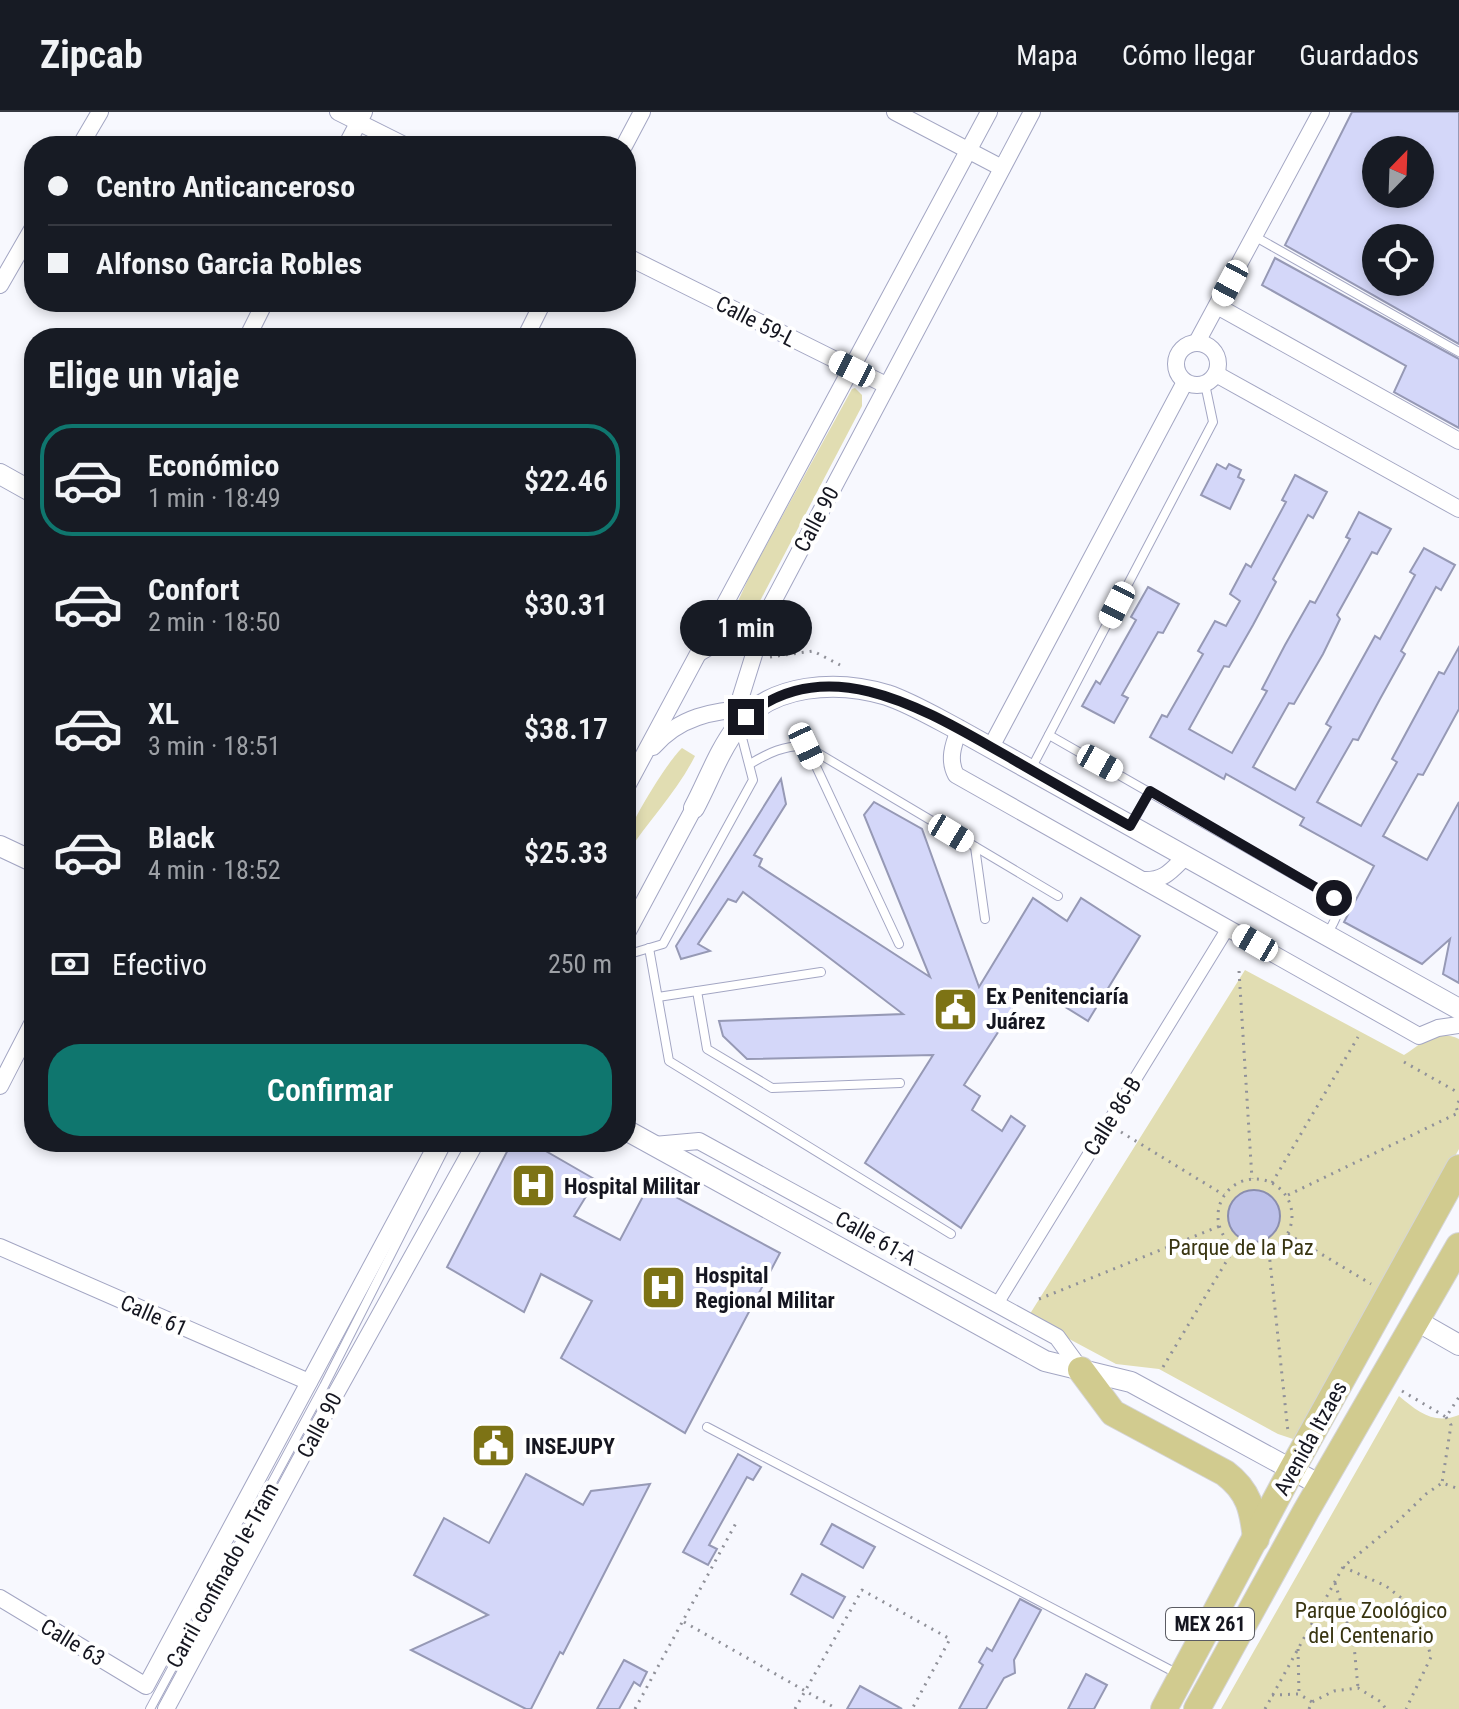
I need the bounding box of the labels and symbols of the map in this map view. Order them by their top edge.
north arrow [1362,136,1434,208]
car [1208,256,1252,310]
street label: Calle 59-L [712,291,800,352]
car [825,347,879,391]
street label: Calle 90 [789,482,844,556]
car [1095,578,1139,632]
callout: 1 min [680,601,812,657]
route end [728,699,764,735]
car [785,719,827,773]
car [1073,741,1127,785]
car [924,810,978,856]
route start [1316,880,1352,916]
car [1228,921,1282,965]
place label: Ex Penitenciaría Juárez [986,984,1129,1034]
public building icon: Ex Penitenciaría Juárez [931,985,979,1033]
street label: Calle 86-B [1079,1072,1146,1160]
hospital icon: Hospital Militar [509,1162,557,1210]
place label: Hospital Militar [564,1174,700,1199]
street label: Calle 61-A [831,1206,921,1271]
park label: Parque de la Paz [1168,1235,1314,1260]
place label: Hospital Regional Militar [695,1263,835,1313]
hospital icon: Hospital Regional Militar [640,1264,688,1312]
street label: Calle 61 [117,1290,191,1341]
street label: Avenida Itzaes [1269,1377,1352,1500]
street label: Calle 90 [292,1388,347,1462]
public building icon: INSEJUPY [470,1422,518,1470]
place label: INSEJUPY [525,1434,615,1459]
street label: Carril confinado Ie-Tram [161,1478,284,1672]
park label: Parque Zoológico del Centenario [1295,1598,1447,1648]
road number: MEX 261 [1166,1608,1254,1640]
street label: Calle 63 [36,1614,109,1671]

